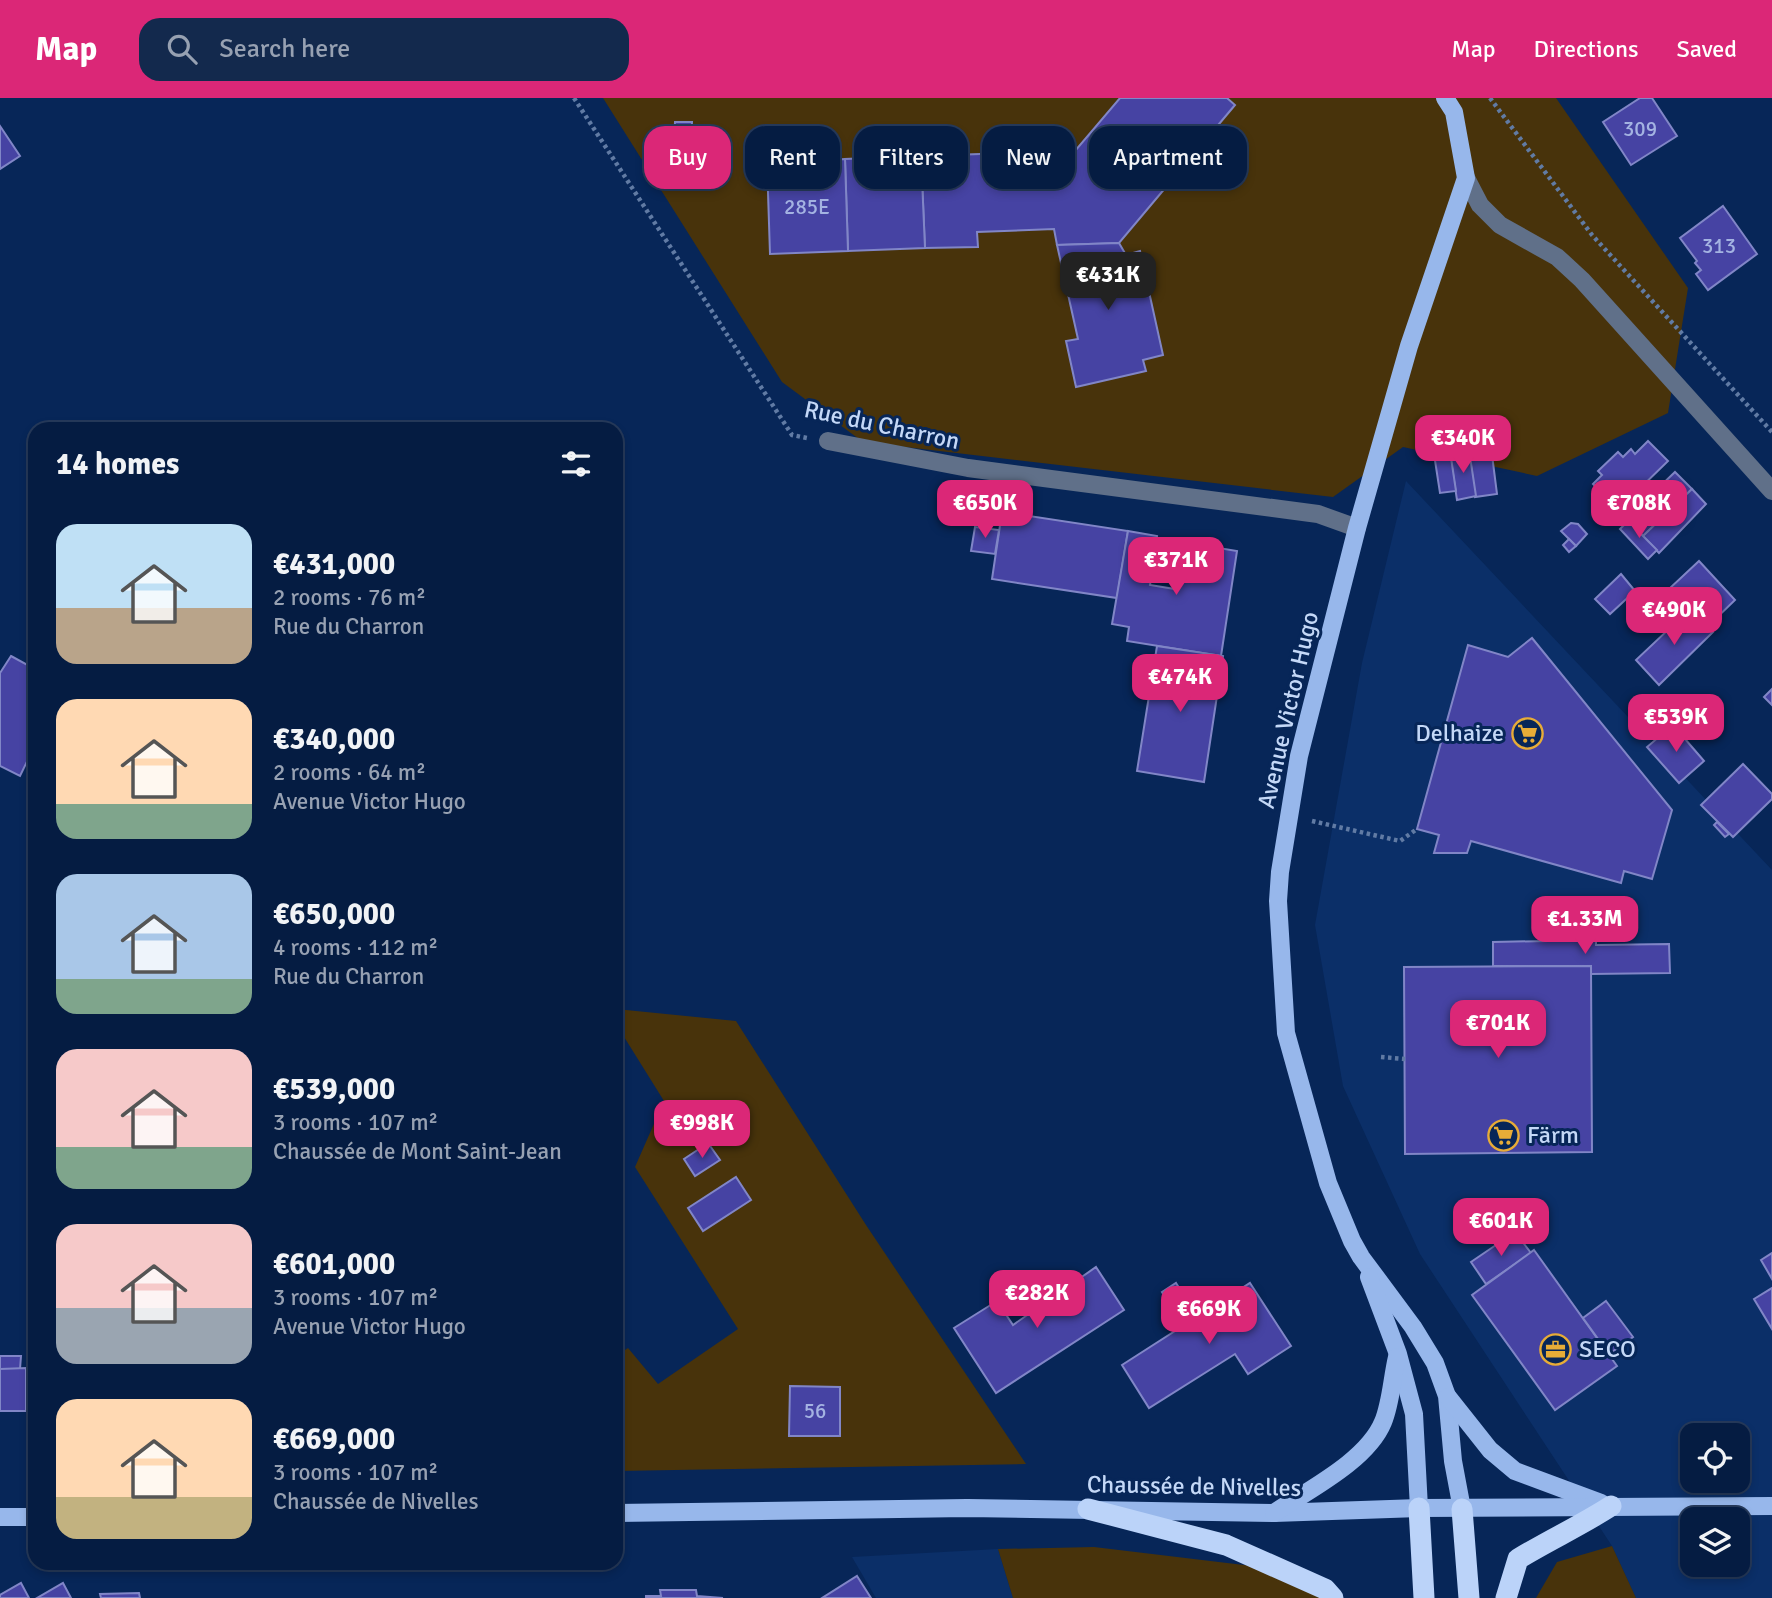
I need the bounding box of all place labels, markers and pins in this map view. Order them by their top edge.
pin: €431K [1059,252,1157,312]
pin: €340K [1414,416,1512,475]
pin: €650K [936,480,1034,540]
pin: €708K [1590,480,1688,540]
pin: €371K [1127,538,1225,597]
pin: €490K [1625,588,1723,647]
pin: €474K [1131,654,1229,714]
pin: €539K [1627,694,1725,754]
supermarket icon: Delhaize [1510,716,1544,750]
place label: Delhaize [1415,718,1504,748]
pin: €1.33M [1528,896,1642,956]
pin: €701K [1449,1000,1547,1060]
pin: €998K [653,1100,751,1160]
supermarket icon: Färm [1487,1118,1521,1152]
place label: Färm [1527,1120,1579,1150]
pin: €601K [1452,1198,1550,1258]
pin: €282K [988,1270,1086,1330]
pin: €669K [1160,1286,1258,1346]
office icon: SECO [1539,1332,1573,1366]
place label: SECO [1579,1334,1636,1364]

